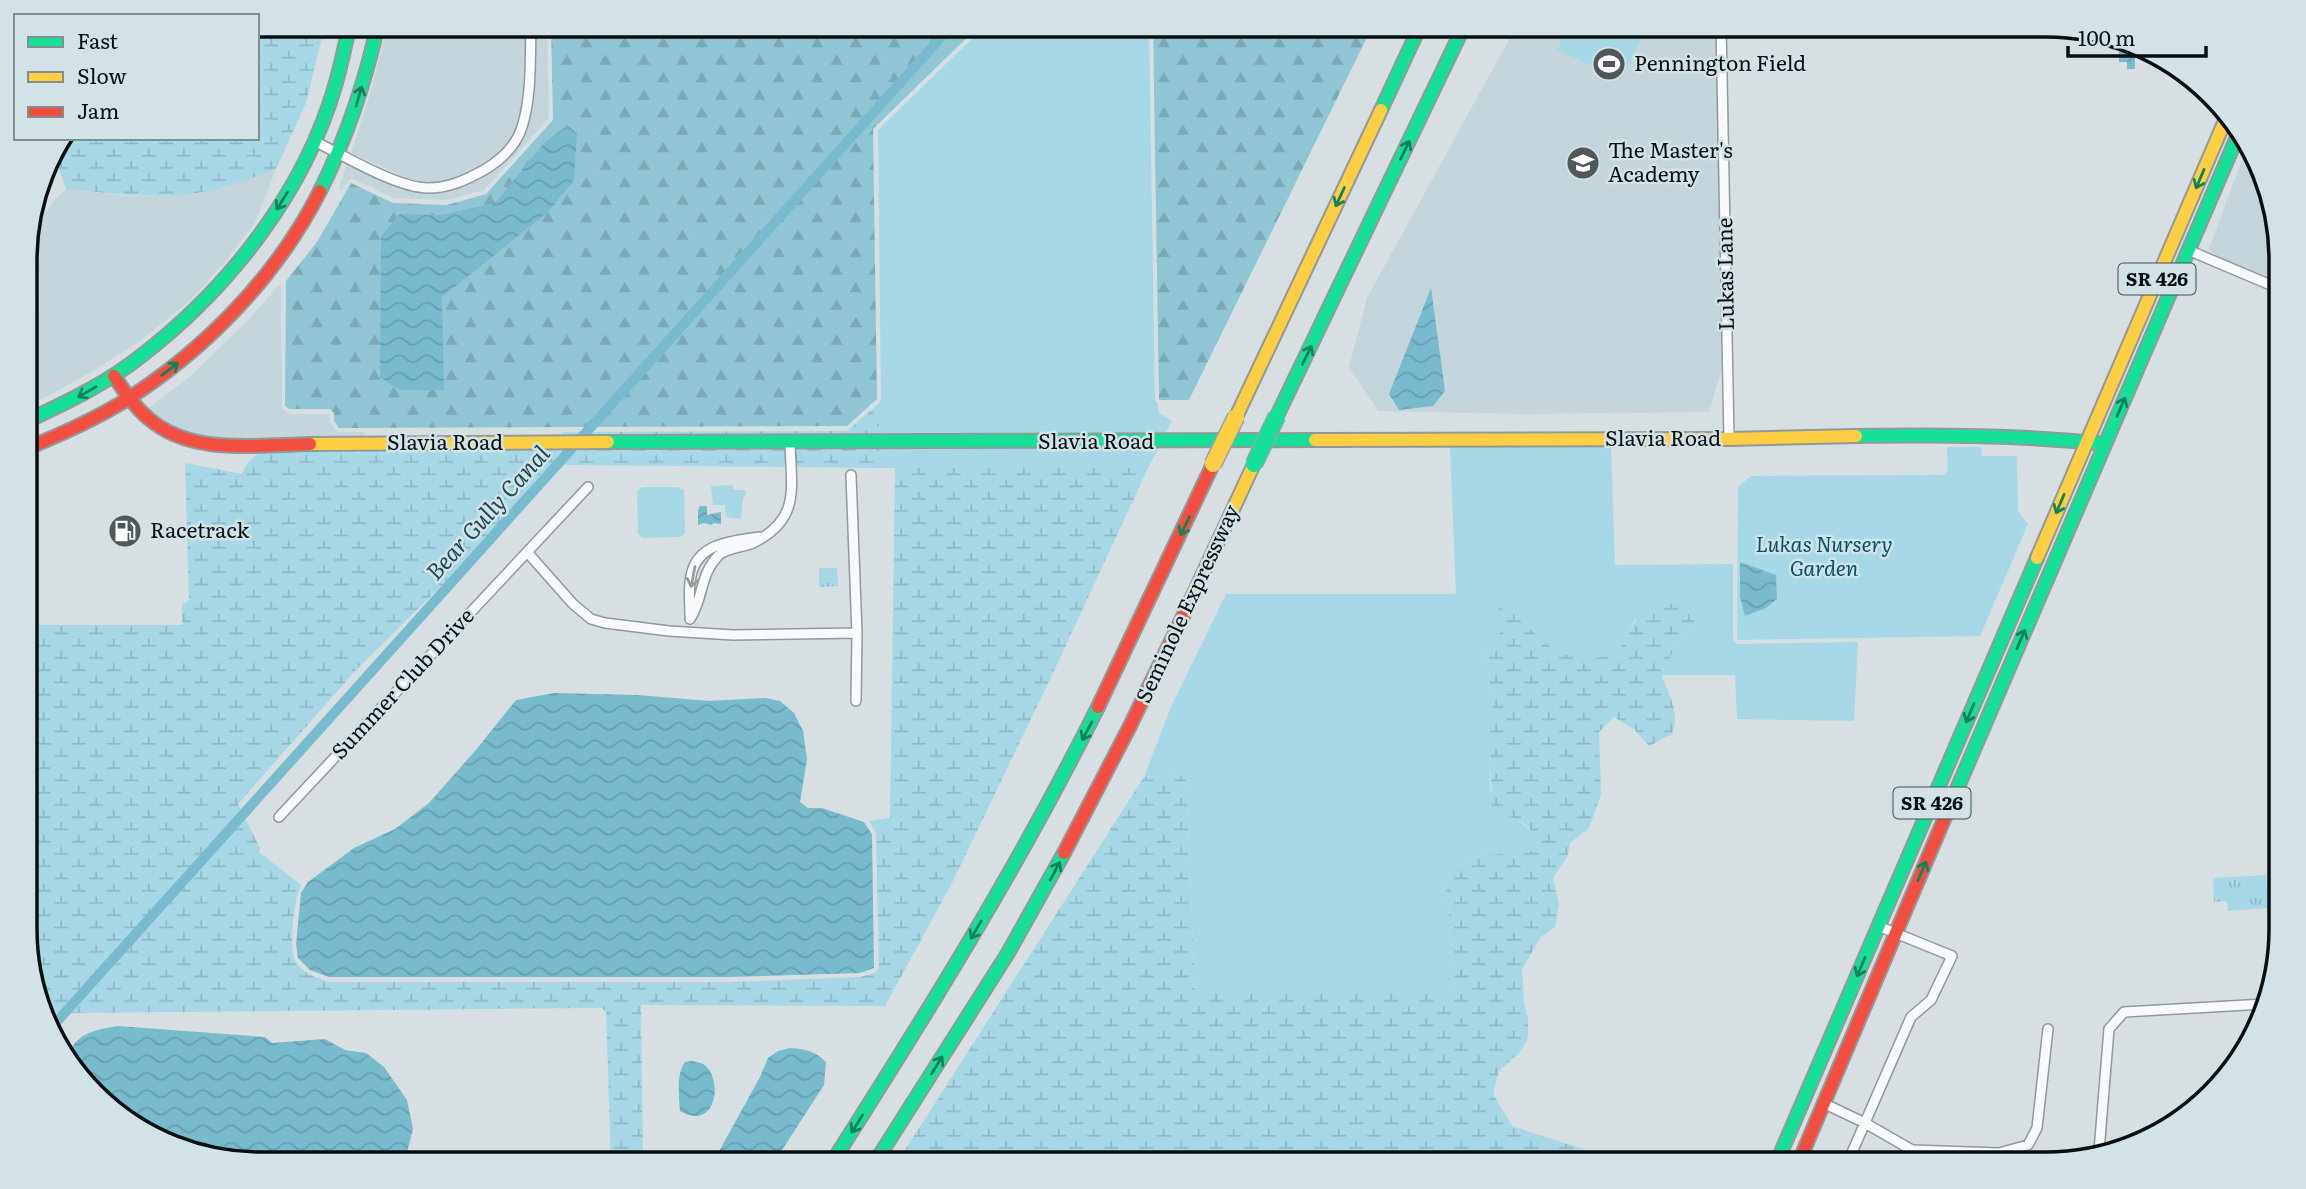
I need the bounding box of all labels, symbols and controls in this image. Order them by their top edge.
legend [14,14,259,140]
scale bar [2068,14,2206,58]
text: 100 m [2078,21,2135,52]
text: Fast [77,24,118,55]
sports icon: Pennington Field [1590,45,1628,83]
place label: Pennington Field [1634,46,1806,77]
text: Slow [77,59,127,90]
one-way arrow [354,85,367,107]
text: Jam [77,94,119,125]
place label: The Master's Academy [1608,133,1733,188]
one-way arrow [1399,140,1413,161]
school or university icon: The Master's Academy [1564,144,1602,182]
one-way arrow [2193,167,2206,189]
one-way arrow [1333,186,1346,207]
one-way arrow [275,190,289,210]
street label: Lukas Lane [1707,217,1740,331]
road number: SR 426 [2118,264,2196,294]
one-way arrow [1301,345,1314,366]
one-way arrow [160,361,179,376]
one-way arrow [77,385,97,399]
one-way arrow [2115,397,2128,419]
street label: Slavia Road [1605,421,1721,452]
street label: Slavia Road [1038,424,1154,455]
street label: Slavia Road [387,425,503,456]
water label: Bear Gully Canal [417,436,557,587]
one-way arrow [2053,493,2066,515]
street label: Seminole Expressway [1126,498,1246,707]
fuel station icon: Racetrack [106,512,144,550]
place label: Racetrack [150,513,250,544]
one-way arrow [1178,515,1191,536]
park label: Lukas Nursery Garden [1756,527,1892,582]
one-way arrow [685,565,699,588]
street label: Summer Club Drive [323,600,480,765]
one-way arrow [2015,629,2028,650]
one-way arrow [1963,702,1976,724]
one-way arrow [1079,721,1093,741]
road number: SR 426 [1894,788,1970,818]
one-way arrow [1916,860,1929,882]
one-way arrow [1048,861,1062,881]
one-way arrow [969,920,983,940]
one-way arrow [1854,956,1867,978]
one-way arrow [929,1056,944,1075]
one-way arrow [849,1114,864,1133]

